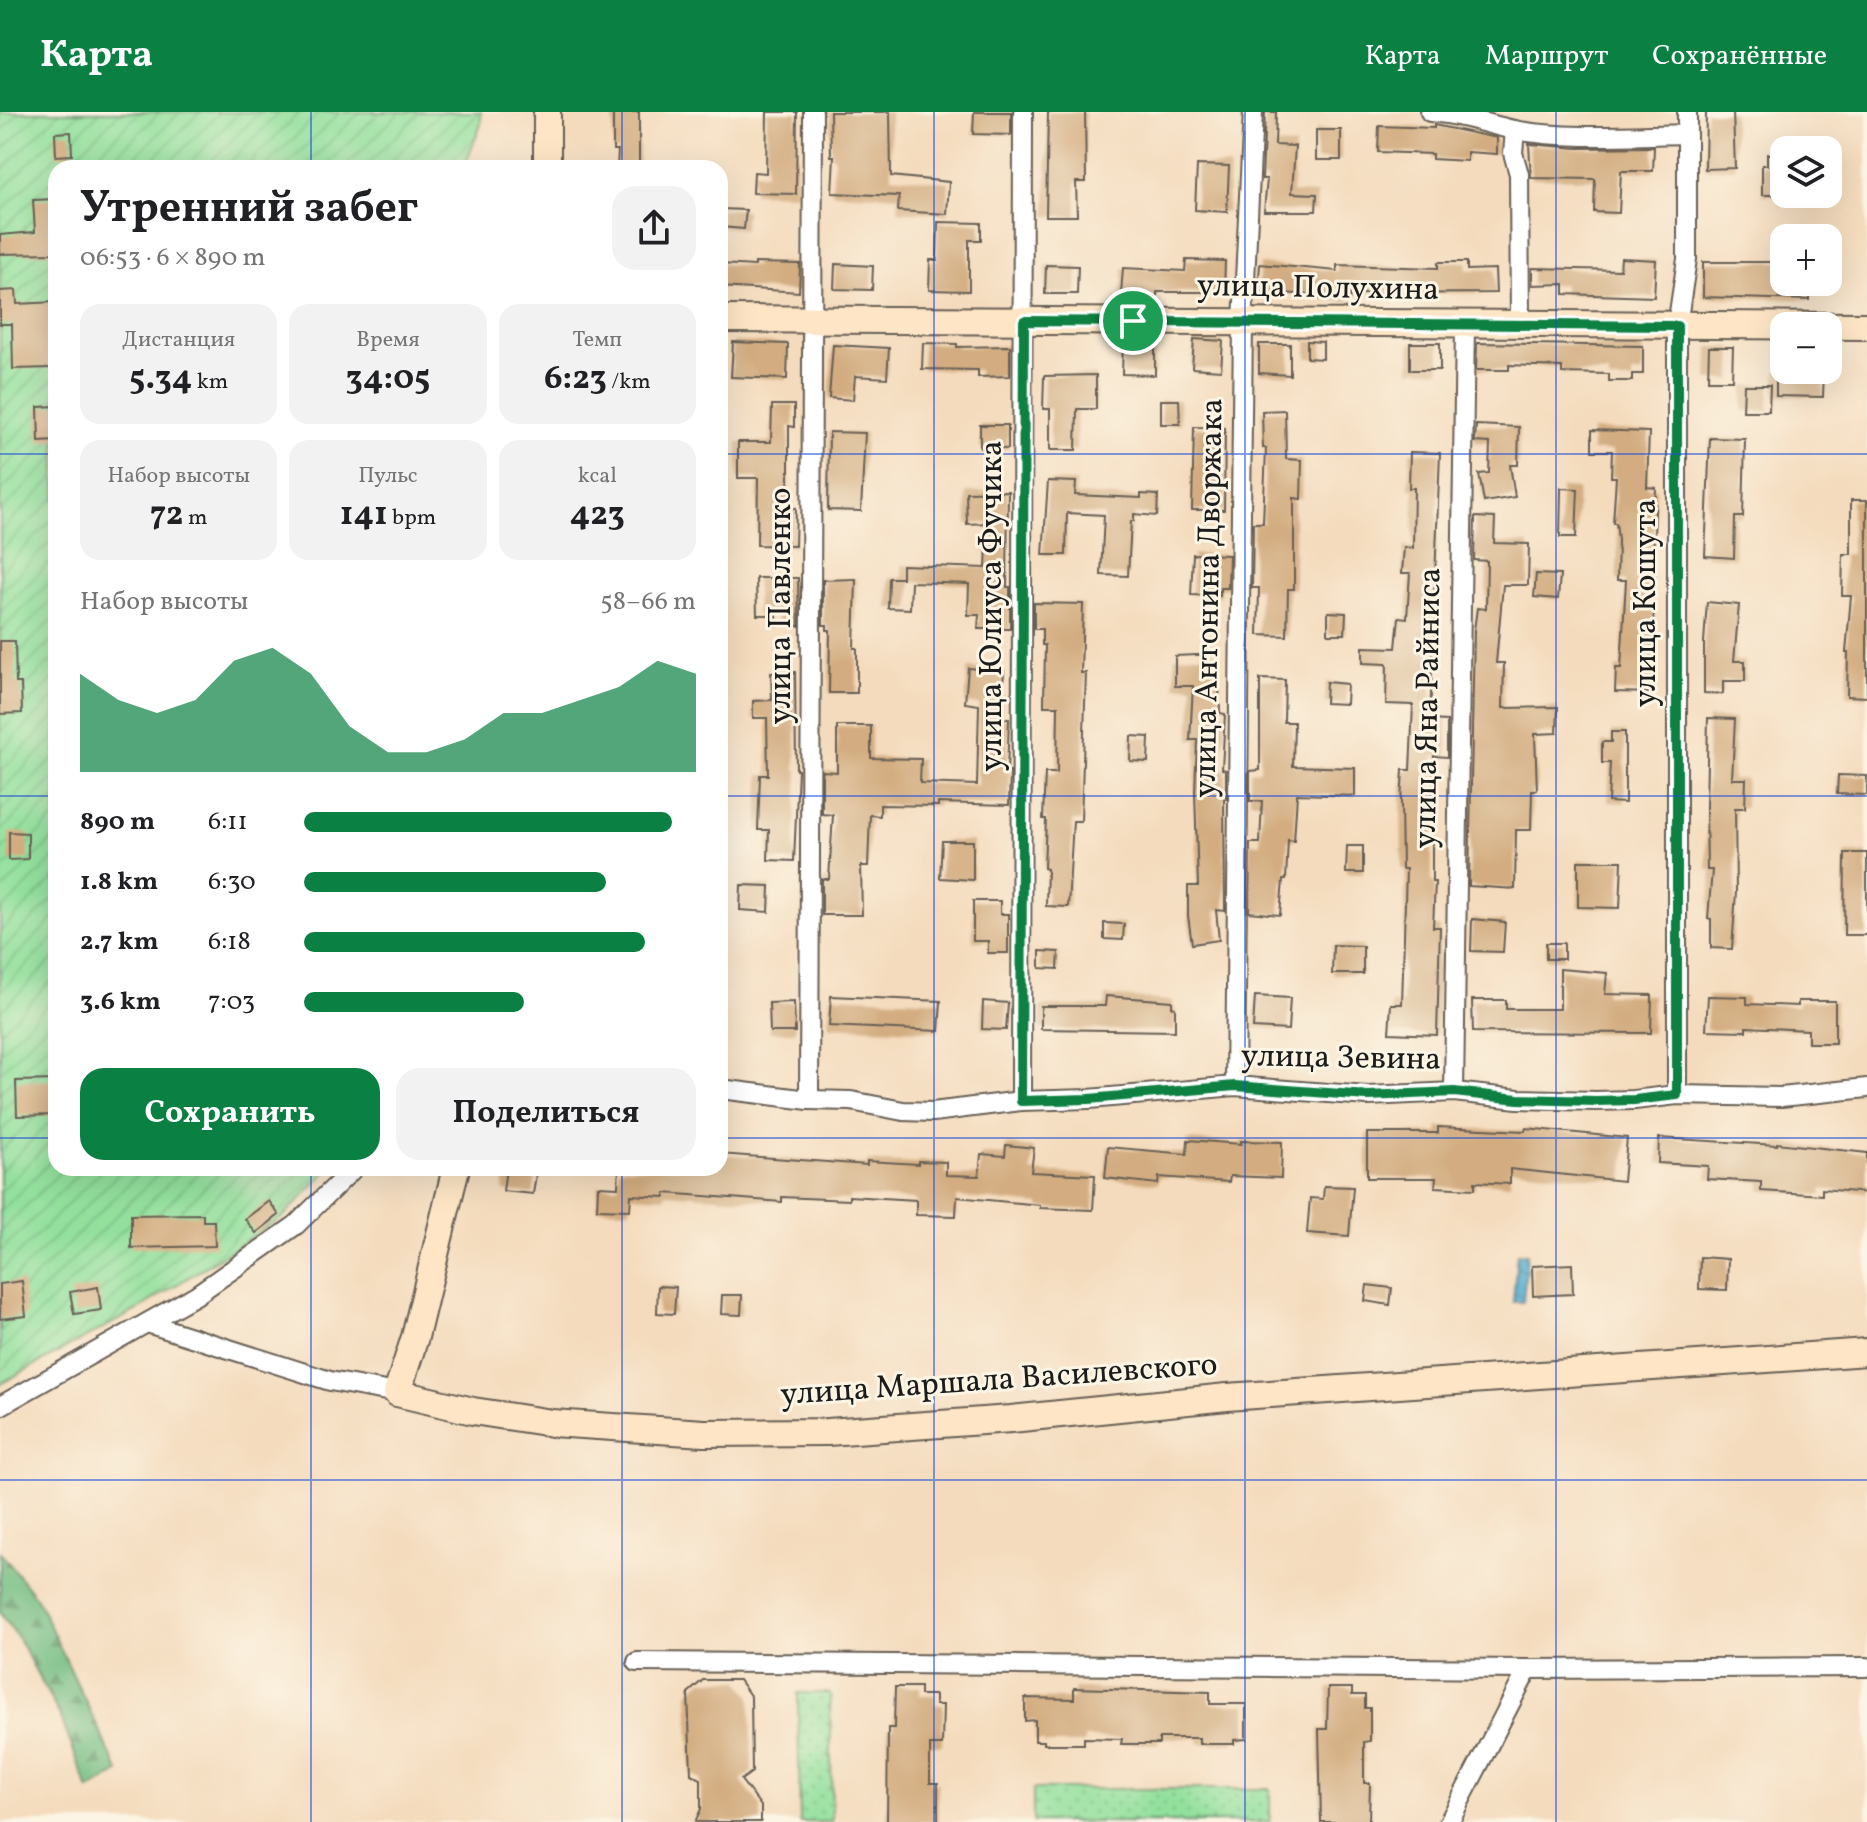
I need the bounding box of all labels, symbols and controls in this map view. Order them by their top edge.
text: Карта [40,30,153,83]
text: Карта [1365,37,1441,76]
text: Маршрут [1485,37,1608,76]
text: Сохранённые [1652,37,1827,76]
map controls [1770,136,1842,384]
button: layers [1770,136,1842,208]
text: Утренний забег [80,179,418,240]
button: share [612,186,696,270]
button: + [1770,224,1842,296]
text: 06:53 · 6 × 890 m [80,240,266,276]
street label: улица Полухина [1196,265,1440,313]
pin [1099,287,1167,355]
icon: arrive [1111,299,1155,343]
button: − [1770,312,1842,384]
text: Дистанция [122,325,235,356]
text: Время [356,325,420,356]
text: Темп [573,325,622,356]
text: 5.34 [129,356,192,403]
text: 34:05 [346,356,430,403]
text: 6:23 [544,356,607,403]
text: km [192,367,228,398]
text: /km [607,367,651,398]
street label: улица Антонина Дворжака [1185,398,1235,798]
street label: улица Юлиуса Фучика [971,440,1015,772]
text: Набор высоты [107,461,250,492]
text: Пульс [358,461,418,492]
text: kcal [578,461,617,492]
street label: улица Павленко [760,487,804,725]
text: 72 [150,492,184,539]
text: 141 [340,492,388,539]
text: 423 [570,492,625,539]
street label: улица Кошута [1625,499,1669,707]
text: m [184,503,207,534]
text: bpm [388,503,436,534]
street label: улица Яна Райниса [1405,567,1453,849]
text: Набор высоты [80,584,248,620]
text: 58–66 m [600,584,696,620]
text: 890 m [80,804,155,840]
text: 6:11 [208,804,247,840]
text: 1.8 km [80,864,158,900]
text: 6:30 [208,864,256,900]
text: 2.7 km [80,924,159,960]
text: 6:18 [208,924,251,960]
text: 3.6 km [80,984,161,1020]
text: 7:03 [208,984,255,1020]
street label: улица Зевина [1241,1035,1441,1083]
button: Сохранить [80,1068,380,1160]
button: Поделиться [396,1068,696,1160]
street label: улица Маршала Василевского [779,1344,1219,1418]

